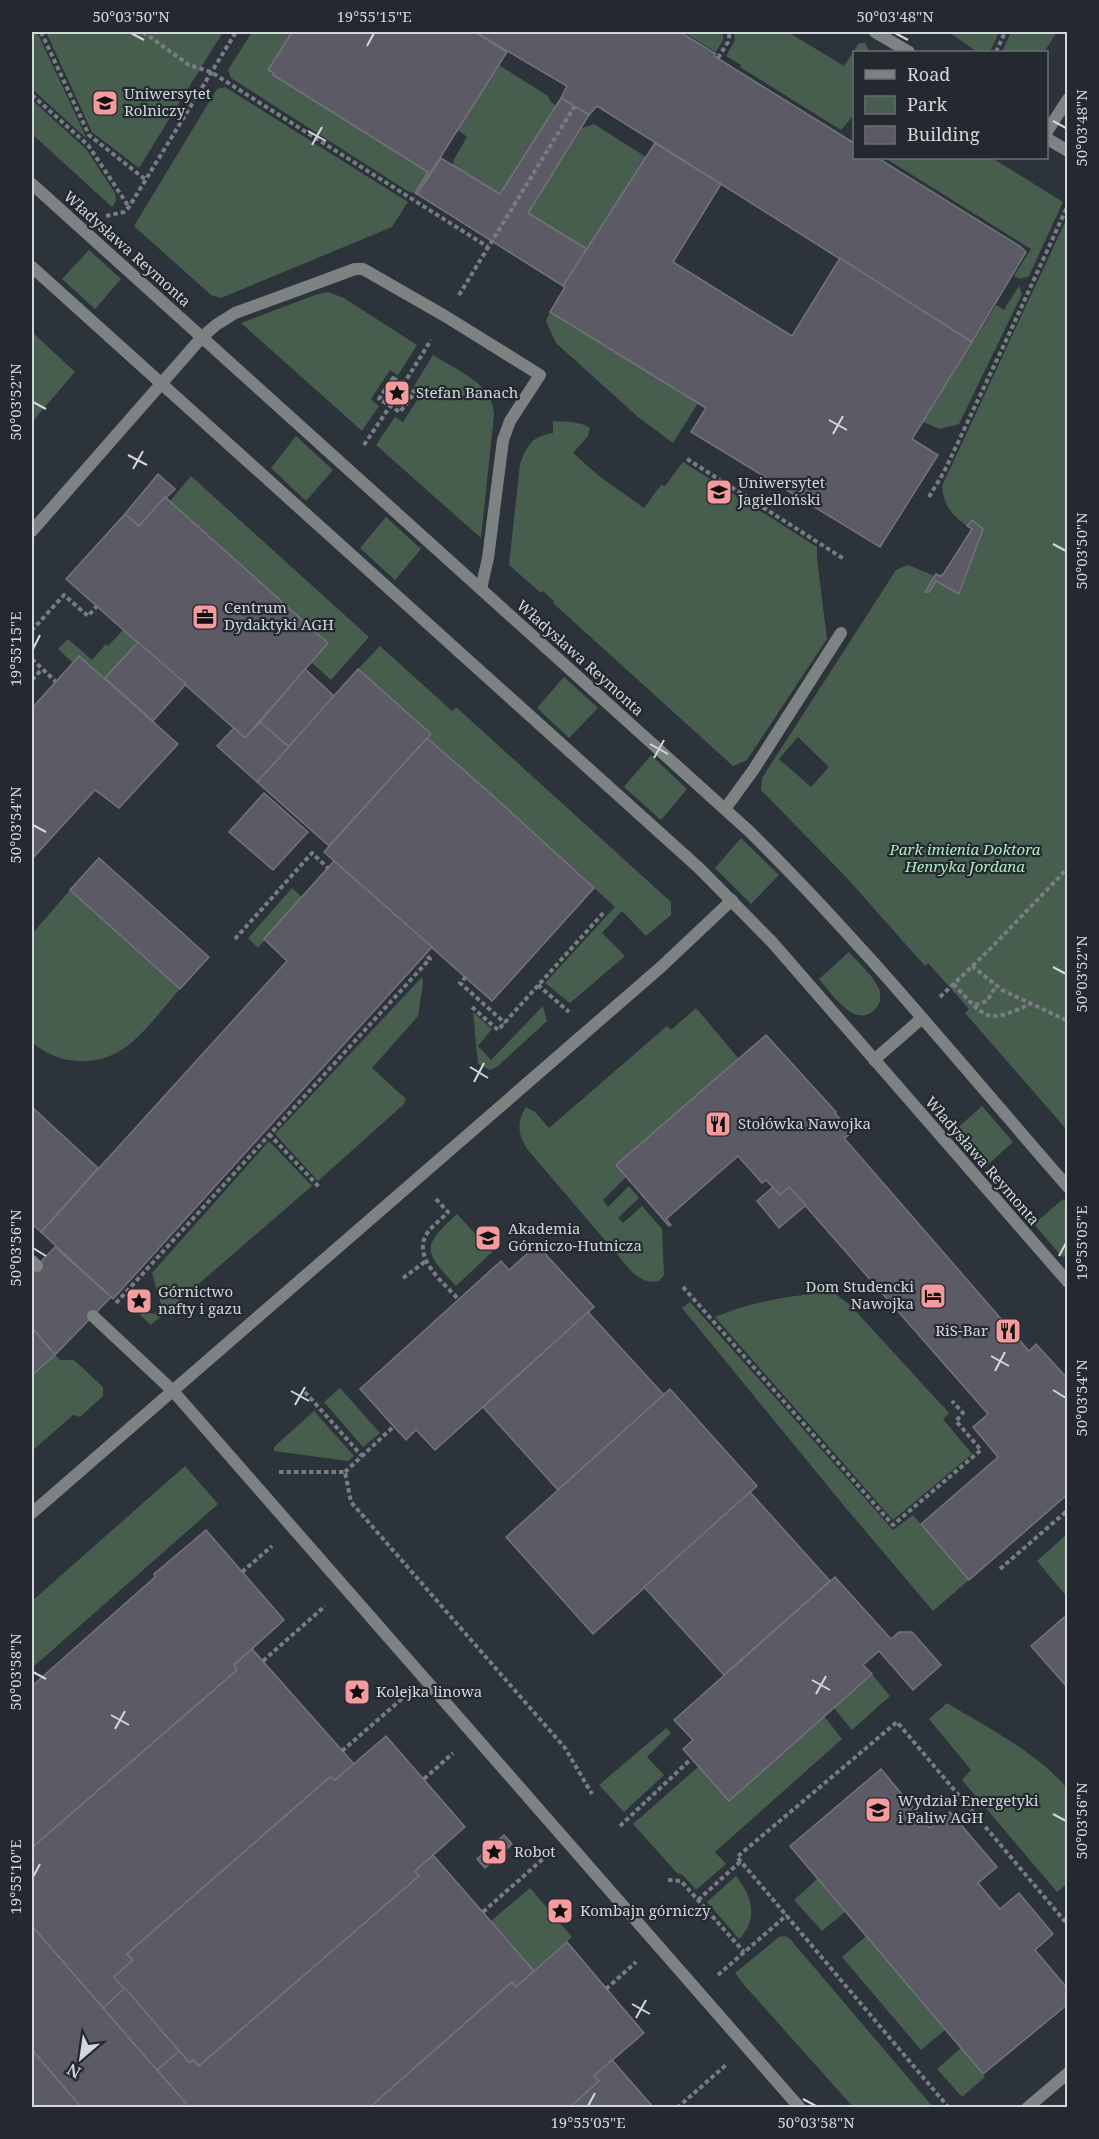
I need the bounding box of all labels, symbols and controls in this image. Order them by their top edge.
text: 50°03'50"N [92,6,170,26]
text: 19°55'15"E [336,6,412,26]
text: 50°03'48"N [856,6,934,26]
legend [853,51,1048,159]
text: Road [907,62,950,86]
place label: Uniwersytet Rolniczy [124,83,211,120]
school or university icon: Uniwersytet Rolniczy [90,88,120,118]
text: 50°03'48"N [1071,89,1091,167]
text: Park [907,92,947,116]
text: Building [907,122,980,146]
street label: Władysława Reymonta [60,186,196,311]
text: 50°03'52"N [5,363,25,441]
place icon: Stefan Banach [382,378,412,408]
place label: Stefan Banach [416,382,519,402]
place label: Uniwersytet Jagielloński [737,472,825,509]
school or university icon: Uniwersytet Jagielloński [704,477,734,507]
text: 50°03'50"N [1071,512,1091,590]
street label: Władysława Reymonta [513,595,649,720]
place label: Centrum Dydaktyki AGH [224,597,334,634]
office icon: Centrum Dydaktyki AGH [190,602,220,632]
text: 19°55'15"E [5,611,25,687]
text: 50°03'54"N [5,786,25,864]
park label: Park imienia Doktora Henryka Jordana [888,839,1041,876]
text: 50°03'52"N [1071,935,1091,1013]
street label: Władysława Reymonta [921,1092,1044,1229]
restaurant icon: Stołówka Nawojka [703,1109,733,1139]
place label: Stołówka Nawojka [738,1113,871,1133]
text: 19°55'05"E [1071,1205,1091,1281]
text: 50°03'56"N [5,1209,25,1287]
place label: Akademia Górniczo-Hutnicza [508,1218,642,1255]
school or university icon: Akademia Górniczo-Hutnicza [473,1223,503,1253]
place label: Dom Studencki Nawojka [806,1276,914,1313]
place label: Górnictwo nafty i gazu [158,1281,242,1318]
hotel icon: Dom Studencki Nawojka [918,1281,948,1311]
place icon: Górnictwo nafty i gazu [124,1286,154,1316]
restaurant icon: RiS-Bar [993,1316,1023,1346]
place label: RiS-Bar [935,1320,988,1340]
text: 50°03'54"N [1071,1359,1091,1437]
text: 50°03'58"N [5,1633,25,1711]
place icon: Kolejka linowa [342,1677,372,1707]
place label: Kolejka linowa [376,1681,482,1701]
text: 50°03'56"N [1071,1782,1091,1860]
place label: Wydział Energetyki i Paliw AGH [898,1790,1039,1827]
school or university icon: Wydział Energetyki i Paliw AGH [863,1795,893,1825]
place icon: Robot [479,1837,509,1867]
text: 19°55'10"E [5,1839,25,1915]
place label: Robot [514,1841,556,1861]
place icon: Kombajn górniczy [545,1896,575,1926]
place label: Kombajn górniczy [580,1900,711,1920]
north arrow [51,2028,111,2088]
text: N [63,2058,85,2084]
text: 19°55'05"E [550,2112,626,2132]
text: 50°03'58"N [777,2112,855,2132]

